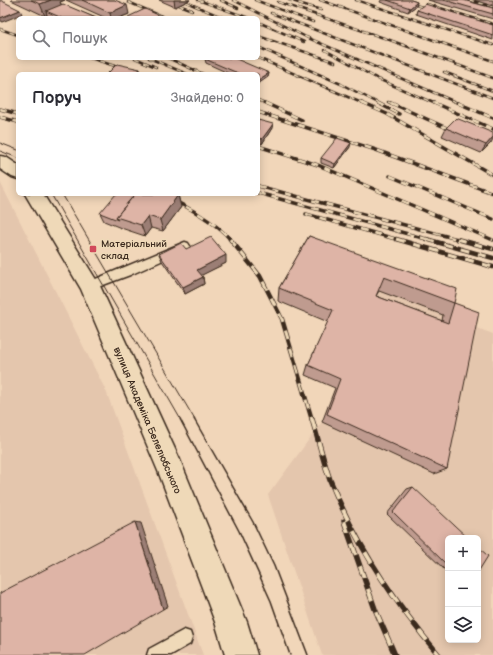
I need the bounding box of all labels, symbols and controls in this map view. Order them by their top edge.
search box [16,16,260,60]
icon: search [30,27,52,49]
text: Пошук [62,29,108,48]
text: Поруч [32,88,82,108]
text: Знайдено: 0 [171,90,244,106]
place label: Матеріальний склад [101,238,167,262]
marker: Матеріальний склад [88,244,98,254]
street label: вулиця Академіка Белелюбського [111,345,184,496]
map controls [445,535,481,643]
button: + [445,535,481,571]
button: − [445,571,481,607]
button: layers [445,607,481,643]

